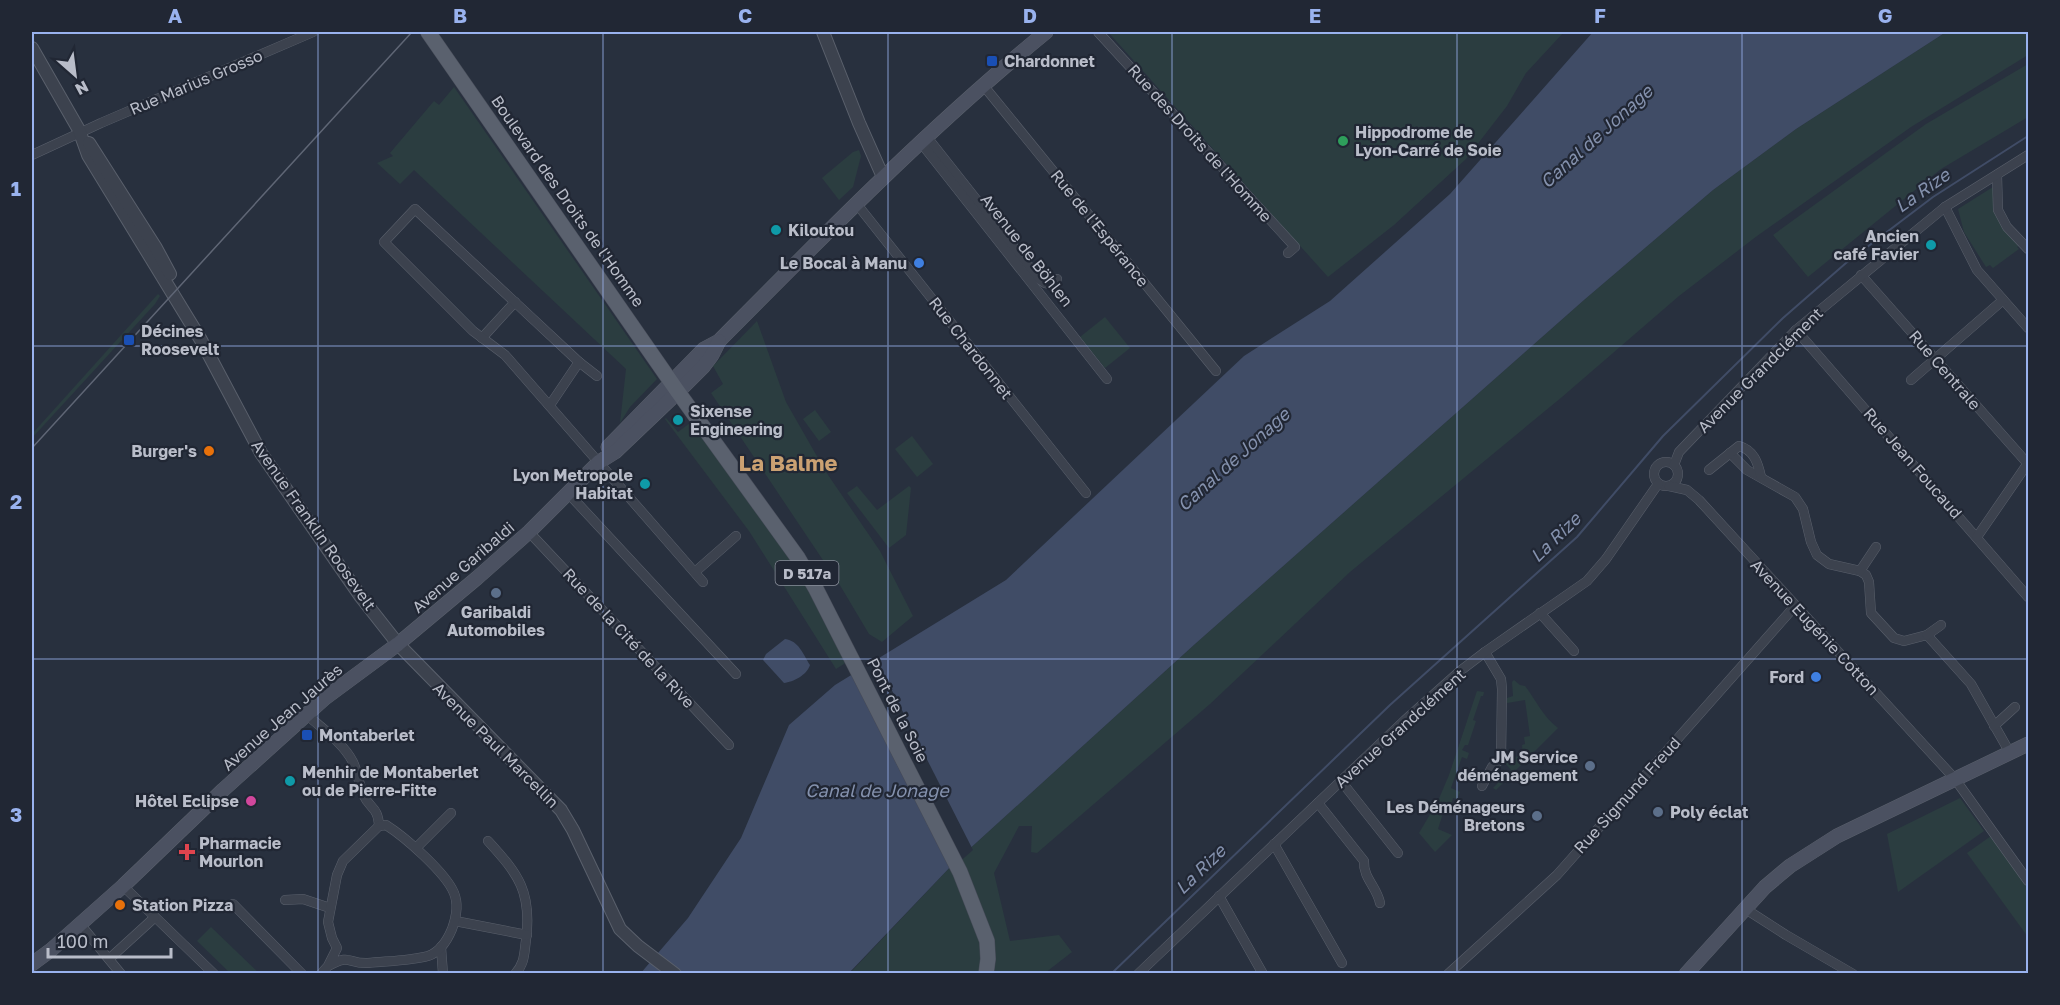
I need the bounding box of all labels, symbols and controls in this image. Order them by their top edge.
text: A [168,3,182,27]
text: B [453,3,467,27]
text: C [738,3,752,27]
text: D [1023,3,1037,27]
text: E [1309,3,1321,27]
text: F [1594,3,1606,27]
text: G [1878,3,1892,27]
north arrow [45,45,105,105]
street label: Rue Marius Grosso [126,45,266,119]
place label: Chardonnet [1004,51,1095,71]
marker: Chardonnet [985,54,999,68]
street label: Rue des Droits de l'Homme [1124,60,1276,226]
text: N [72,77,92,100]
water label: Canal de Jonage [1535,79,1658,192]
street label: Boulevard des Droits de l'Homme [487,91,649,311]
place label: Hippodrome de Lyon-Carré de Soie [1355,122,1501,160]
marker: Hippodrome de Lyon-Carré de Soie [1336,134,1350,148]
water label: La Rize [1890,162,1955,217]
street label: Rue de l'Espérance [1047,165,1153,291]
text: 1 [11,176,21,200]
street label: Avenue de Böhlen [977,190,1077,310]
place label: Kiloutou [788,220,854,240]
marker: Kiloutou [769,223,783,237]
place label: Ancien café Favier [1833,226,1919,264]
marker: Ancien café Favier [1924,238,1938,252]
place label: Le Bocal à Manu [780,253,907,273]
marker: Le Bocal à Manu [912,256,926,270]
street label: Rue Chardonnet [925,293,1017,403]
street label: Avenue Grandclément [1693,303,1827,437]
place label: Décines Roosevelt [141,321,219,359]
street label: Rue Centrale [1905,326,1985,414]
marker: Décines Roosevelt [122,333,136,347]
place label: Sixense Engineering [690,401,783,439]
water label: Canal de Jonage [1172,402,1295,515]
street label: Rue Jean Foucaud [1859,403,1967,523]
marker: Sixense Engineering [671,413,685,427]
street label: Avenue Franklin Roosevelt [247,436,381,614]
place label: Burger's [131,441,197,461]
marker: Burger's [202,444,216,458]
district label: La Balme [739,449,837,476]
place label: Lyon Metropole Habitat [513,465,633,503]
marker: Lyon Metropole Habitat [638,477,652,491]
text: 2 [10,489,22,513]
water label: La Rize [1525,507,1586,566]
street label: Avenue Garibaldi [408,517,518,617]
street label: Avenue Eugénie Cotton [1747,555,1883,699]
road number: D 517a [776,561,838,585]
street label: Rue de la Cité de la Rive [559,564,699,712]
marker: Garibaldi Automobiles [489,586,503,600]
place label: Garibaldi Automobiles [447,602,545,640]
street label: Pont de la Soie [863,654,933,766]
street label: Avenue Jean Jaurès [218,659,346,775]
street label: Avenue Grandclément [1330,664,1470,792]
place label: Ford [1769,667,1804,687]
marker: Ford [1809,670,1823,684]
street label: Avenue Paul Marcellin [429,678,563,812]
place label: Montaberlet [319,725,415,745]
marker: Montaberlet [300,728,314,742]
street label: Rue Sigmund Freud [1569,733,1685,857]
place label: JM Service déménagement [1458,747,1578,785]
marker: JM Service déménagement [1583,759,1597,773]
place label: Menhir de Montaberlet ou de Pierre-Fitte [302,762,479,800]
marker: Menhir de Montaberlet ou de Pierre-Fitte [283,774,297,788]
water label: Canal de Jonage [805,779,950,801]
place label: Hôtel Eclipse [135,791,239,811]
marker: Hôtel Eclipse [244,794,258,808]
place label: Les Déménageurs Bretons [1386,797,1525,835]
text: 3 [10,802,22,826]
place label: Poly éclat [1670,802,1749,822]
marker: Poly éclat [1651,805,1665,819]
marker: Les Déménageurs Bretons [1530,809,1544,823]
place label: Pharmacie Mourlon [199,833,281,871]
water label: La Rize [1170,839,1231,898]
marker: Pharmacie Mourlon [180,845,194,859]
place label: Station Pizza [132,895,233,915]
marker: Station Pizza [113,898,127,912]
scale bar [48,921,171,959]
text: 100 m [57,930,108,952]

